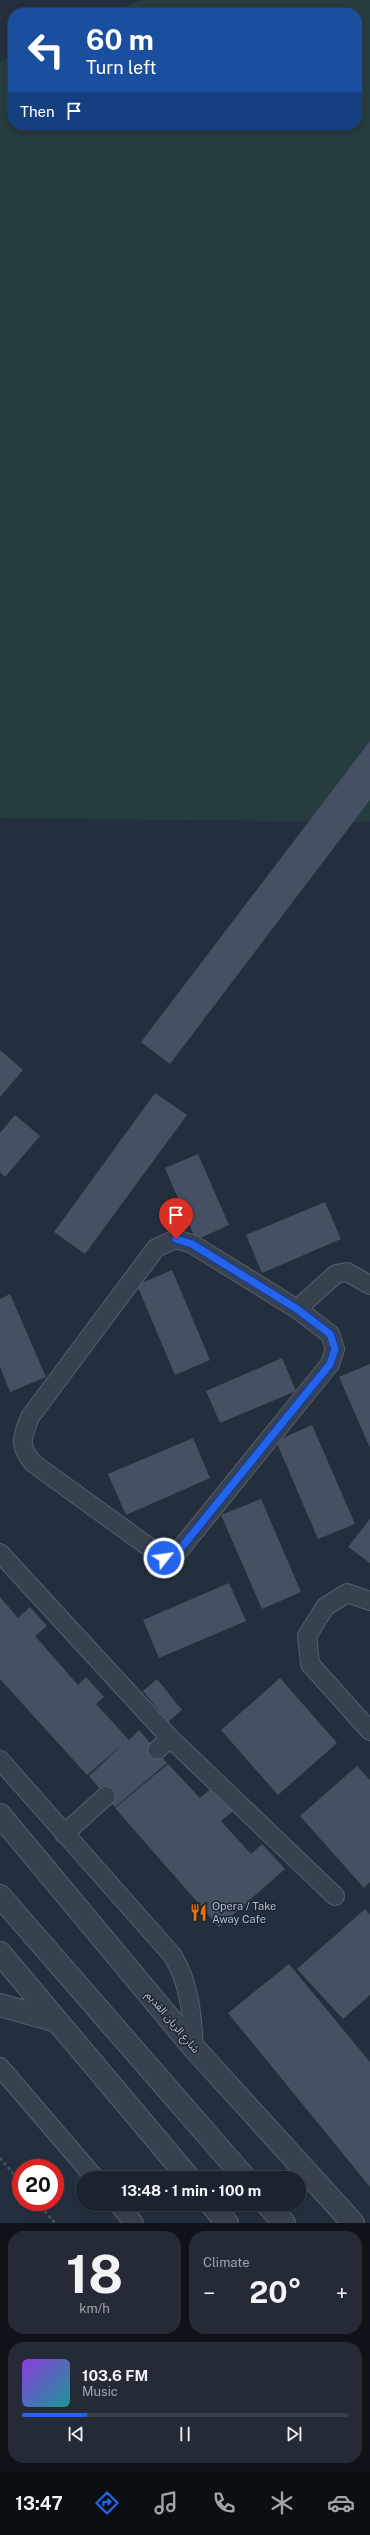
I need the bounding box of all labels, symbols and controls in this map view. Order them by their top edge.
text: 60 m [86,23,154,56]
icon: left [20,24,72,76]
text: Turn left [86,57,156,78]
icon: arrive [63,100,85,122]
text: Then [20,103,55,120]
pin [159,1198,193,1239]
icon: arrive [165,1204,187,1226]
position arrow [143,1537,185,1579]
place label: Opera / Take Away Cafe [212,1900,276,1925]
restaurant icon: Opera / Take Away Cafe [189,1902,209,1922]
street label: شارع الريان القديم [141,1989,202,2057]
speed limit sign: 20 [12,2159,64,2211]
text: 13:48 · 1 min · 100 m [121,2182,261,2199]
text: 18 [66,2244,123,2305]
text: Climate [203,2255,250,2270]
text: 20° [249,2274,302,2310]
text: − [203,2280,215,2306]
text: + [336,2280,348,2306]
text: km/h [79,2301,110,2316]
text: 103.6 FM [82,2367,148,2384]
text: Music [82,2384,118,2399]
icon: previous [65,2423,87,2445]
icon: pause [174,2423,196,2445]
icon: next [283,2423,305,2445]
icon: directions [93,2489,121,2517]
icon: music [152,2489,180,2517]
icon: phone [210,2489,238,2517]
icon: climate [268,2489,296,2517]
icon: car [327,2489,355,2517]
text: 13:47 [15,2493,63,2514]

